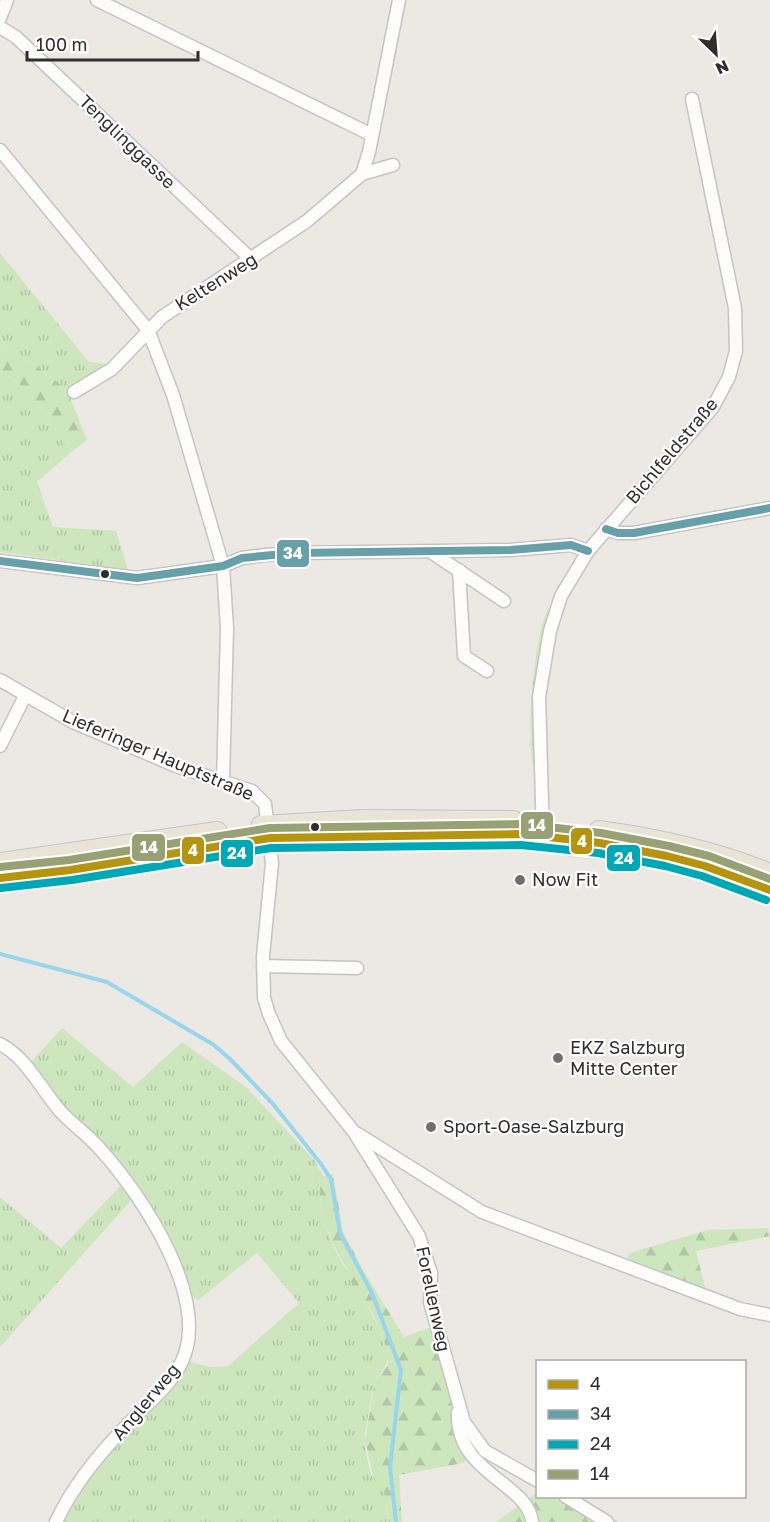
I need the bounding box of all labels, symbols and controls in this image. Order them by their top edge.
scale bar [27,24,198,62]
north arrow [686,24,746,84]
text: 100 m [36,33,87,55]
text: N [713,56,732,79]
street label: Tenglinggasse [75,90,181,193]
street label: Keltenweg [170,247,260,315]
street label: Bichlfeldstraße [621,393,722,508]
line badge: 34 [276,539,310,568]
text: 34 [283,543,303,563]
unlabelled marker [99,568,111,580]
street label: Lieferinger Hauptstraße [59,704,257,804]
line badge: 14 [520,811,554,840]
text: 14 [528,815,546,835]
unlabelled marker [309,821,321,833]
line badge: 4 [570,827,593,855]
text: 4 [577,831,587,851]
line badge: 14 [131,833,166,862]
line badge: 4 [181,836,205,865]
text: 14 [140,837,158,857]
line badge: 24 [220,839,254,868]
text: 4 [188,840,198,860]
text: 24 [227,843,247,863]
line badge: 24 [606,844,641,872]
text: 24 [614,848,634,868]
place label: Now Fit [532,868,598,890]
marker: Now Fit [513,873,527,887]
place label: EKZ Salzburg Mitte Center [570,1036,685,1079]
marker: EKZ Salzburg Mitte Center [551,1051,565,1065]
place label: Sport-Oase-Salzburg [443,1115,624,1137]
marker: Sport-Oase-Salzburg [424,1120,438,1134]
street label: Forellenweg [412,1244,456,1354]
street label: Anglerweg [107,1358,184,1444]
legend [536,1360,746,1498]
text: 4 [590,1372,601,1394]
text: 34 [590,1402,612,1424]
text: 24 [590,1432,611,1454]
text: 14 [590,1462,610,1484]

